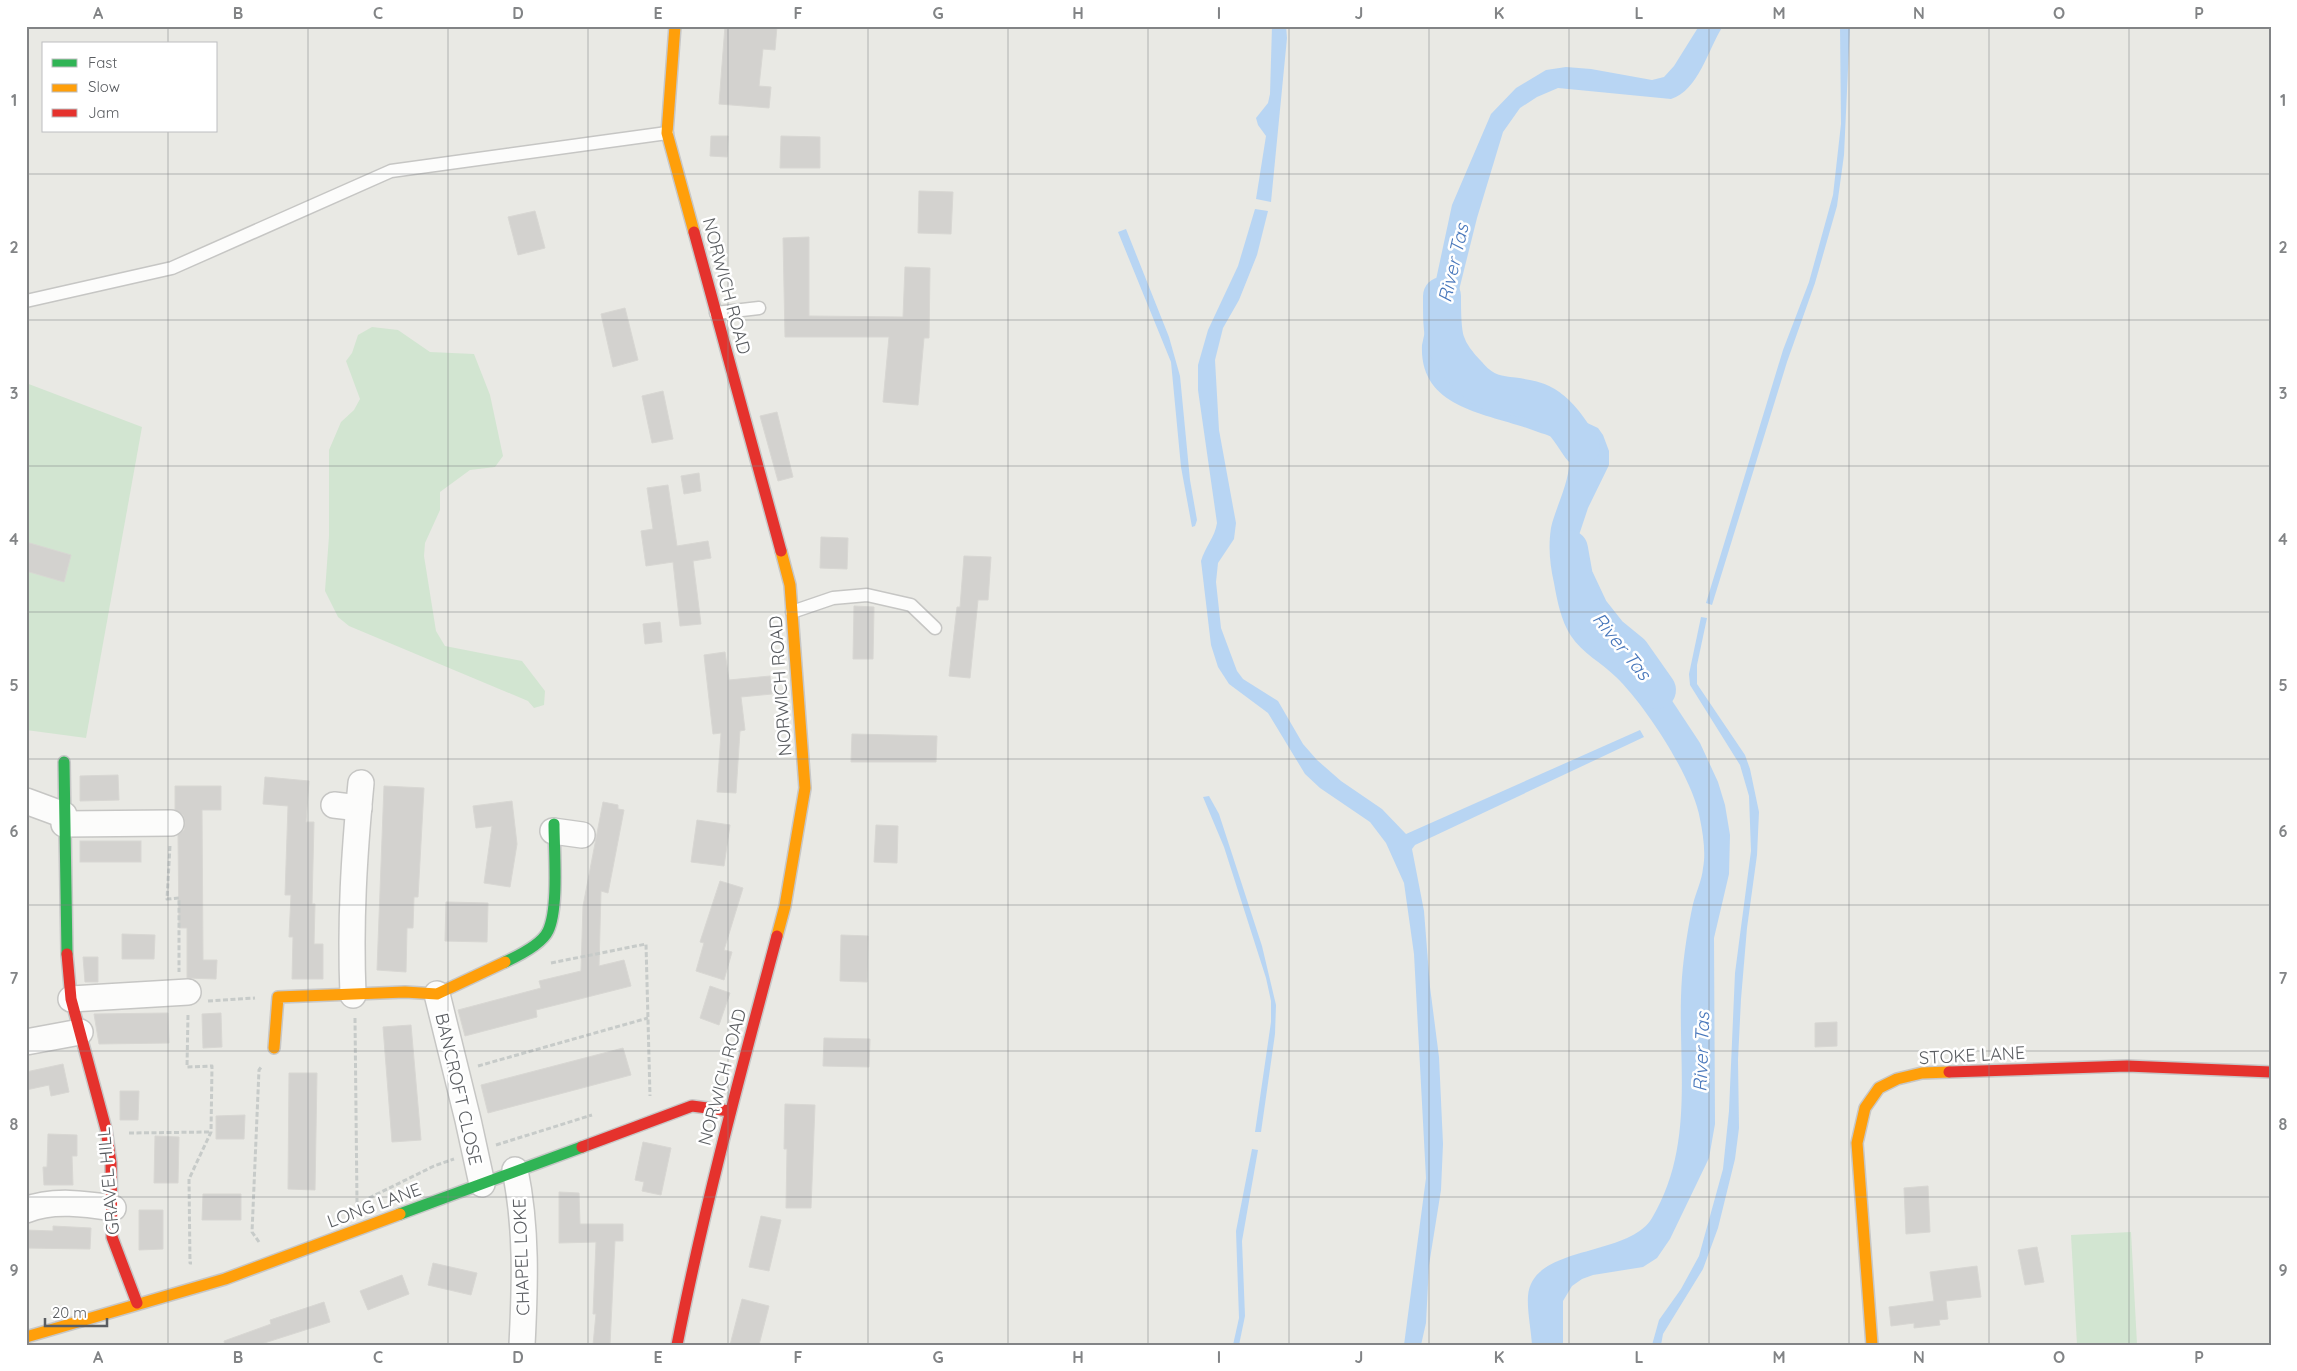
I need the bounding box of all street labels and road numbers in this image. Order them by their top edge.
street label: NORWICH ROAD [698,215,756,357]
street label: NORWICH ROAD [764,615,796,757]
street label: NORWICH ROAD [693,1006,751,1148]
street label: BANCROFT CLOSE [430,1011,488,1167]
street label: STOKE LANE [1918,1041,2026,1069]
street label: GRAVEL HILL [92,1126,124,1236]
street label: LONG LANE [324,1177,424,1233]
street label: CHAPEL LOKE [507,1198,535,1316]

